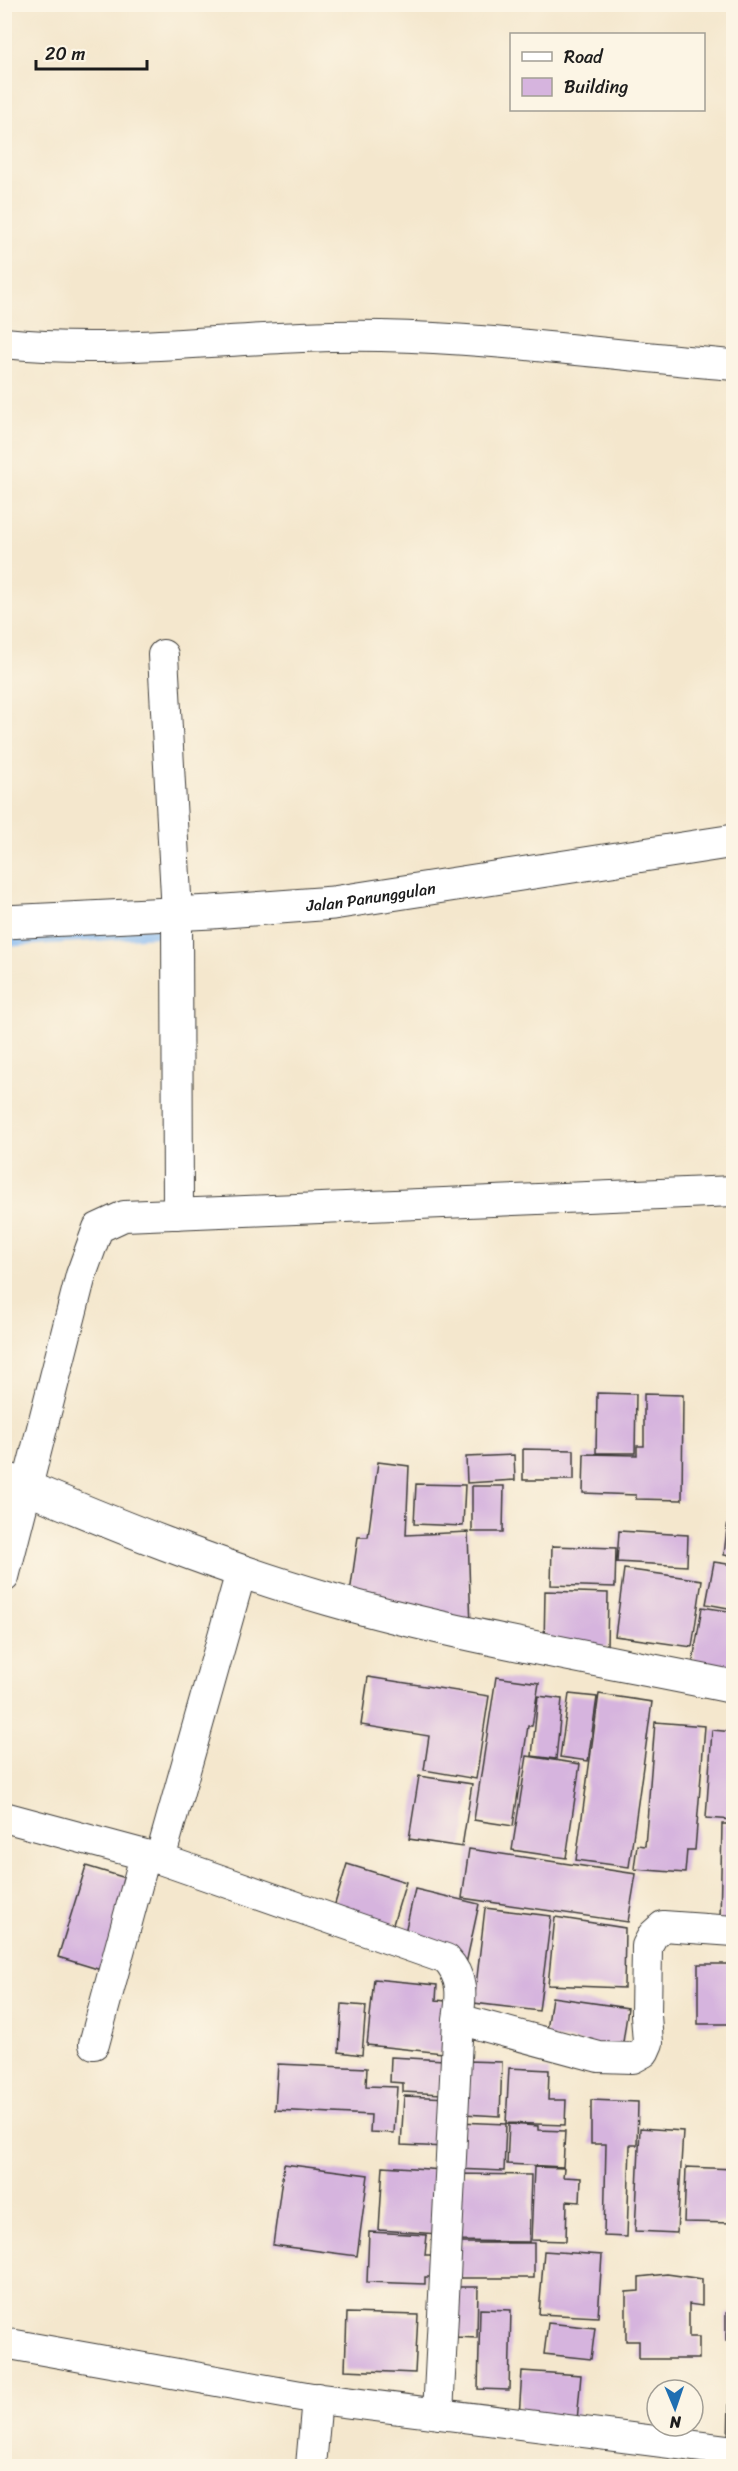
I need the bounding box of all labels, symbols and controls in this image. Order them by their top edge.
scale bar [36,33,147,71]
legend [510,33,705,111]
text: 20 m [45,38,85,70]
text: Road [564,41,604,73]
text: Building [564,71,628,103]
street label: Jalan Panunggulan [304,873,438,920]
north arrow [645,2378,705,2438]
text: N [669,2408,683,2437]

